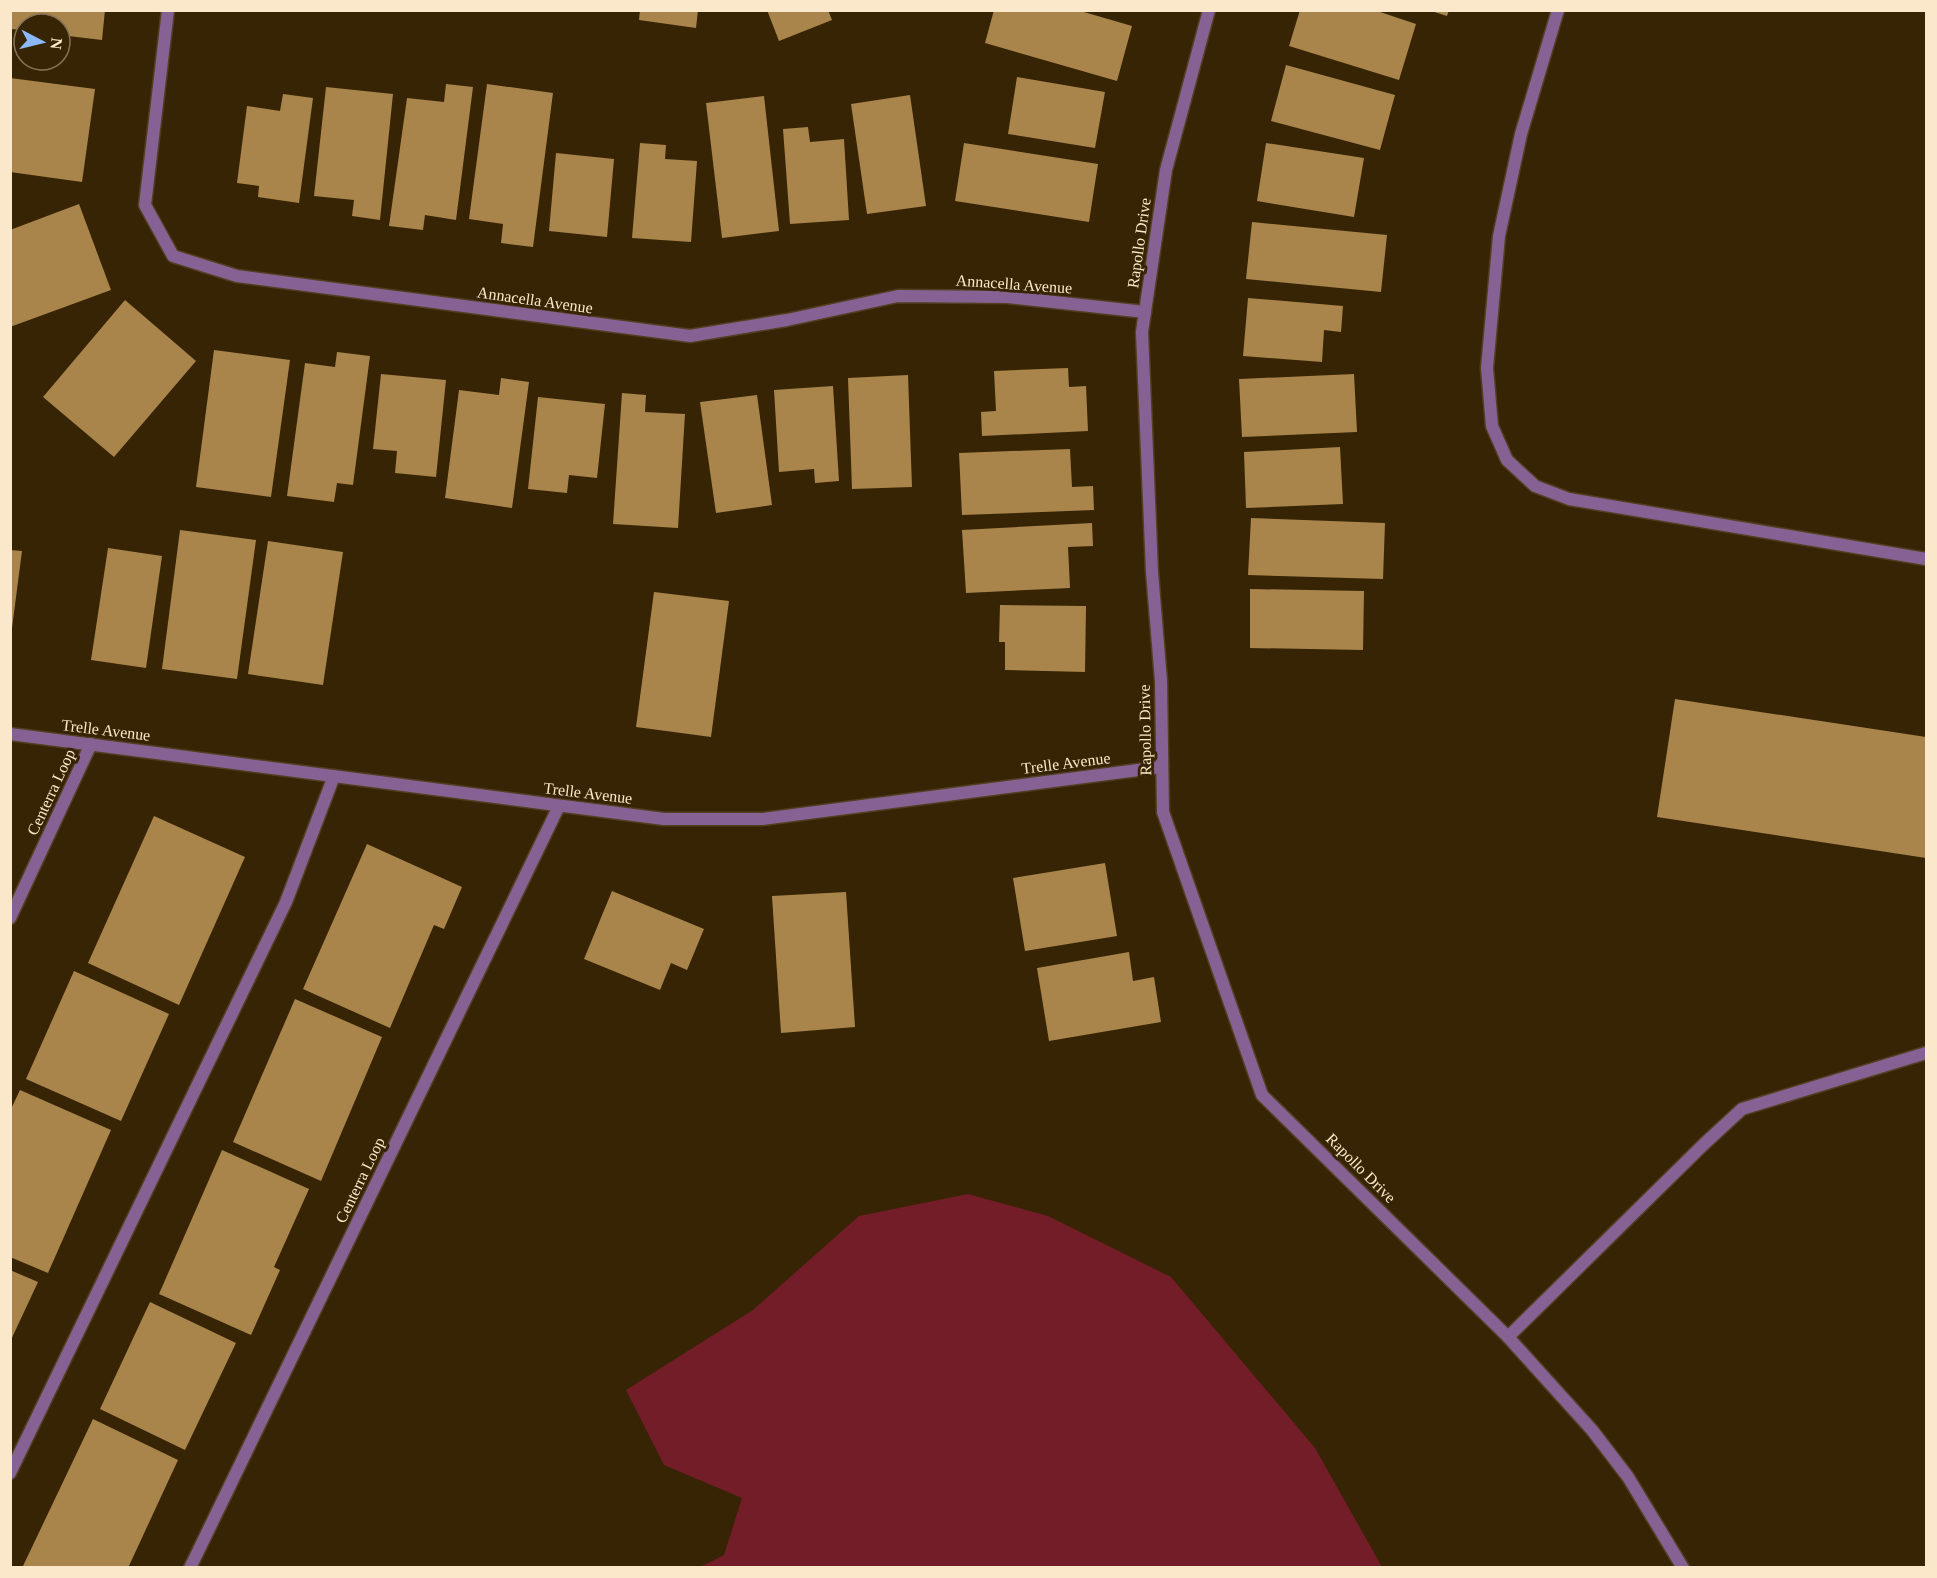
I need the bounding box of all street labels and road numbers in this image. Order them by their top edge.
street label: Rapollo Drive [1124,197,1155,289]
street label: Annacella Avenue [955,271,1073,297]
street label: Annacella Avenue [476,283,594,317]
street label: Rapollo Drive [1136,684,1155,776]
street label: Trelle Avenue [61,716,151,744]
street label: Centerra Loop [24,746,79,838]
street label: Trelle Avenue [1021,749,1111,777]
street label: Trelle Avenue [543,779,633,807]
street label: Rapollo Drive [1322,1130,1399,1207]
street label: Centerra Loop [332,1135,389,1226]

